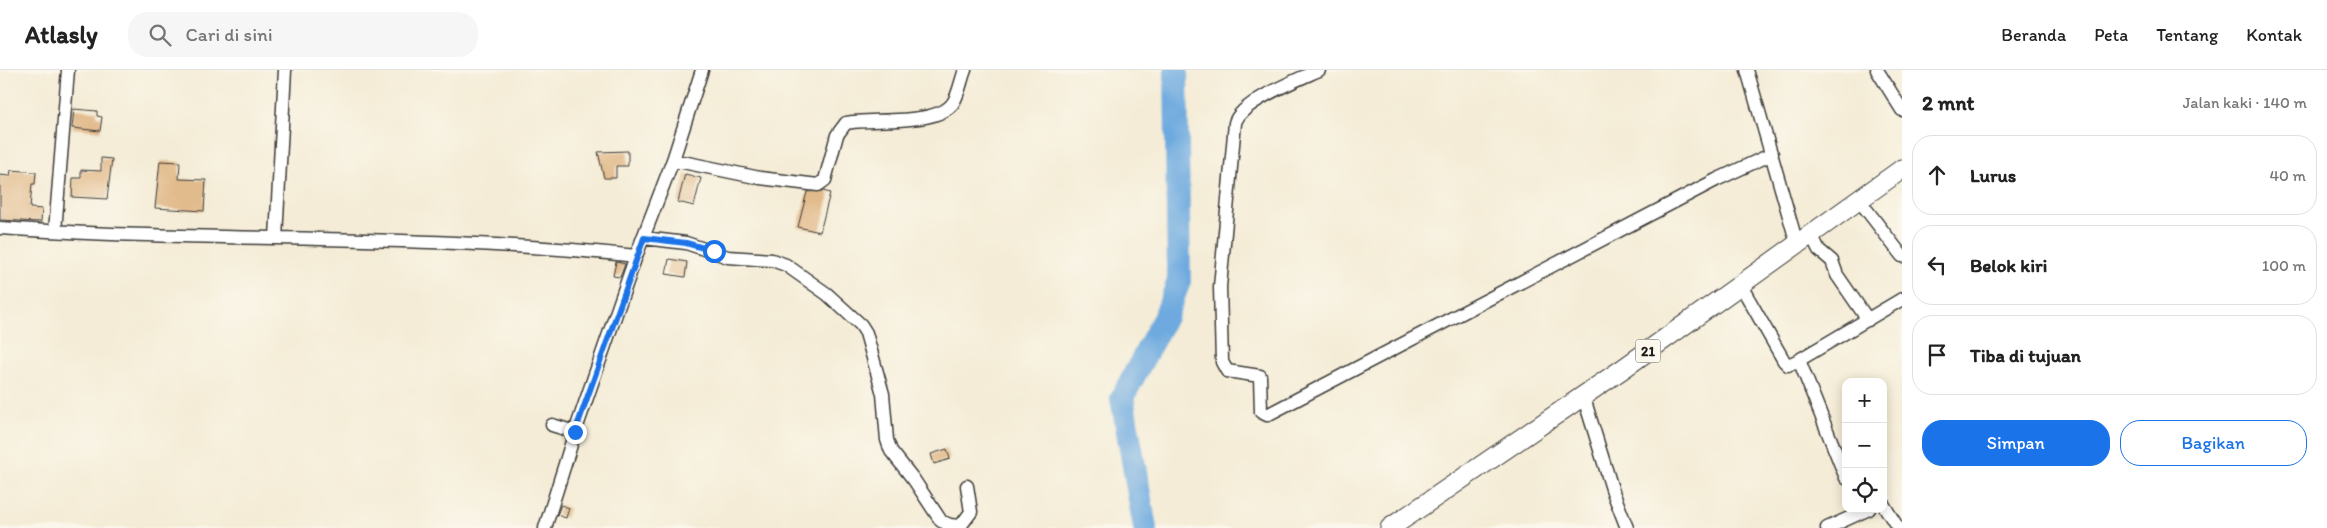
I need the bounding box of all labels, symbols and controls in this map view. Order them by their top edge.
search box [128,12,478,57]
text: Atlasly [25,20,98,49]
icon: search [146,21,174,49]
text: Cari di sini [186,23,273,46]
text: Beranda [2001,24,2066,46]
text: Peta [2094,24,2128,46]
text: Tentang [2156,24,2218,46]
text: Kontak [2246,24,2302,46]
text: 2 mnt [1922,90,1975,115]
text: Jalan kaki · 140 m [2183,93,2307,112]
icon: ahead [1923,161,1951,189]
text: Lurus [1970,164,2016,187]
text: 40 m [2269,166,2306,185]
route start [703,240,726,263]
icon: left [1923,251,1951,279]
text: Belok kiri [1970,254,2047,277]
text: 100 m [2262,256,2306,275]
road number: 21 [1636,340,1660,362]
icon: arrive [1923,341,1951,369]
text: Tiba di tujuan [1970,344,2081,367]
map controls [1842,378,1887,513]
button: + [1842,378,1887,423]
button: Simpan [1922,420,2110,466]
button: Bagikan [2120,420,2307,466]
route end [564,421,587,444]
button: − [1842,423,1887,468]
button: locate [1842,468,1887,513]

